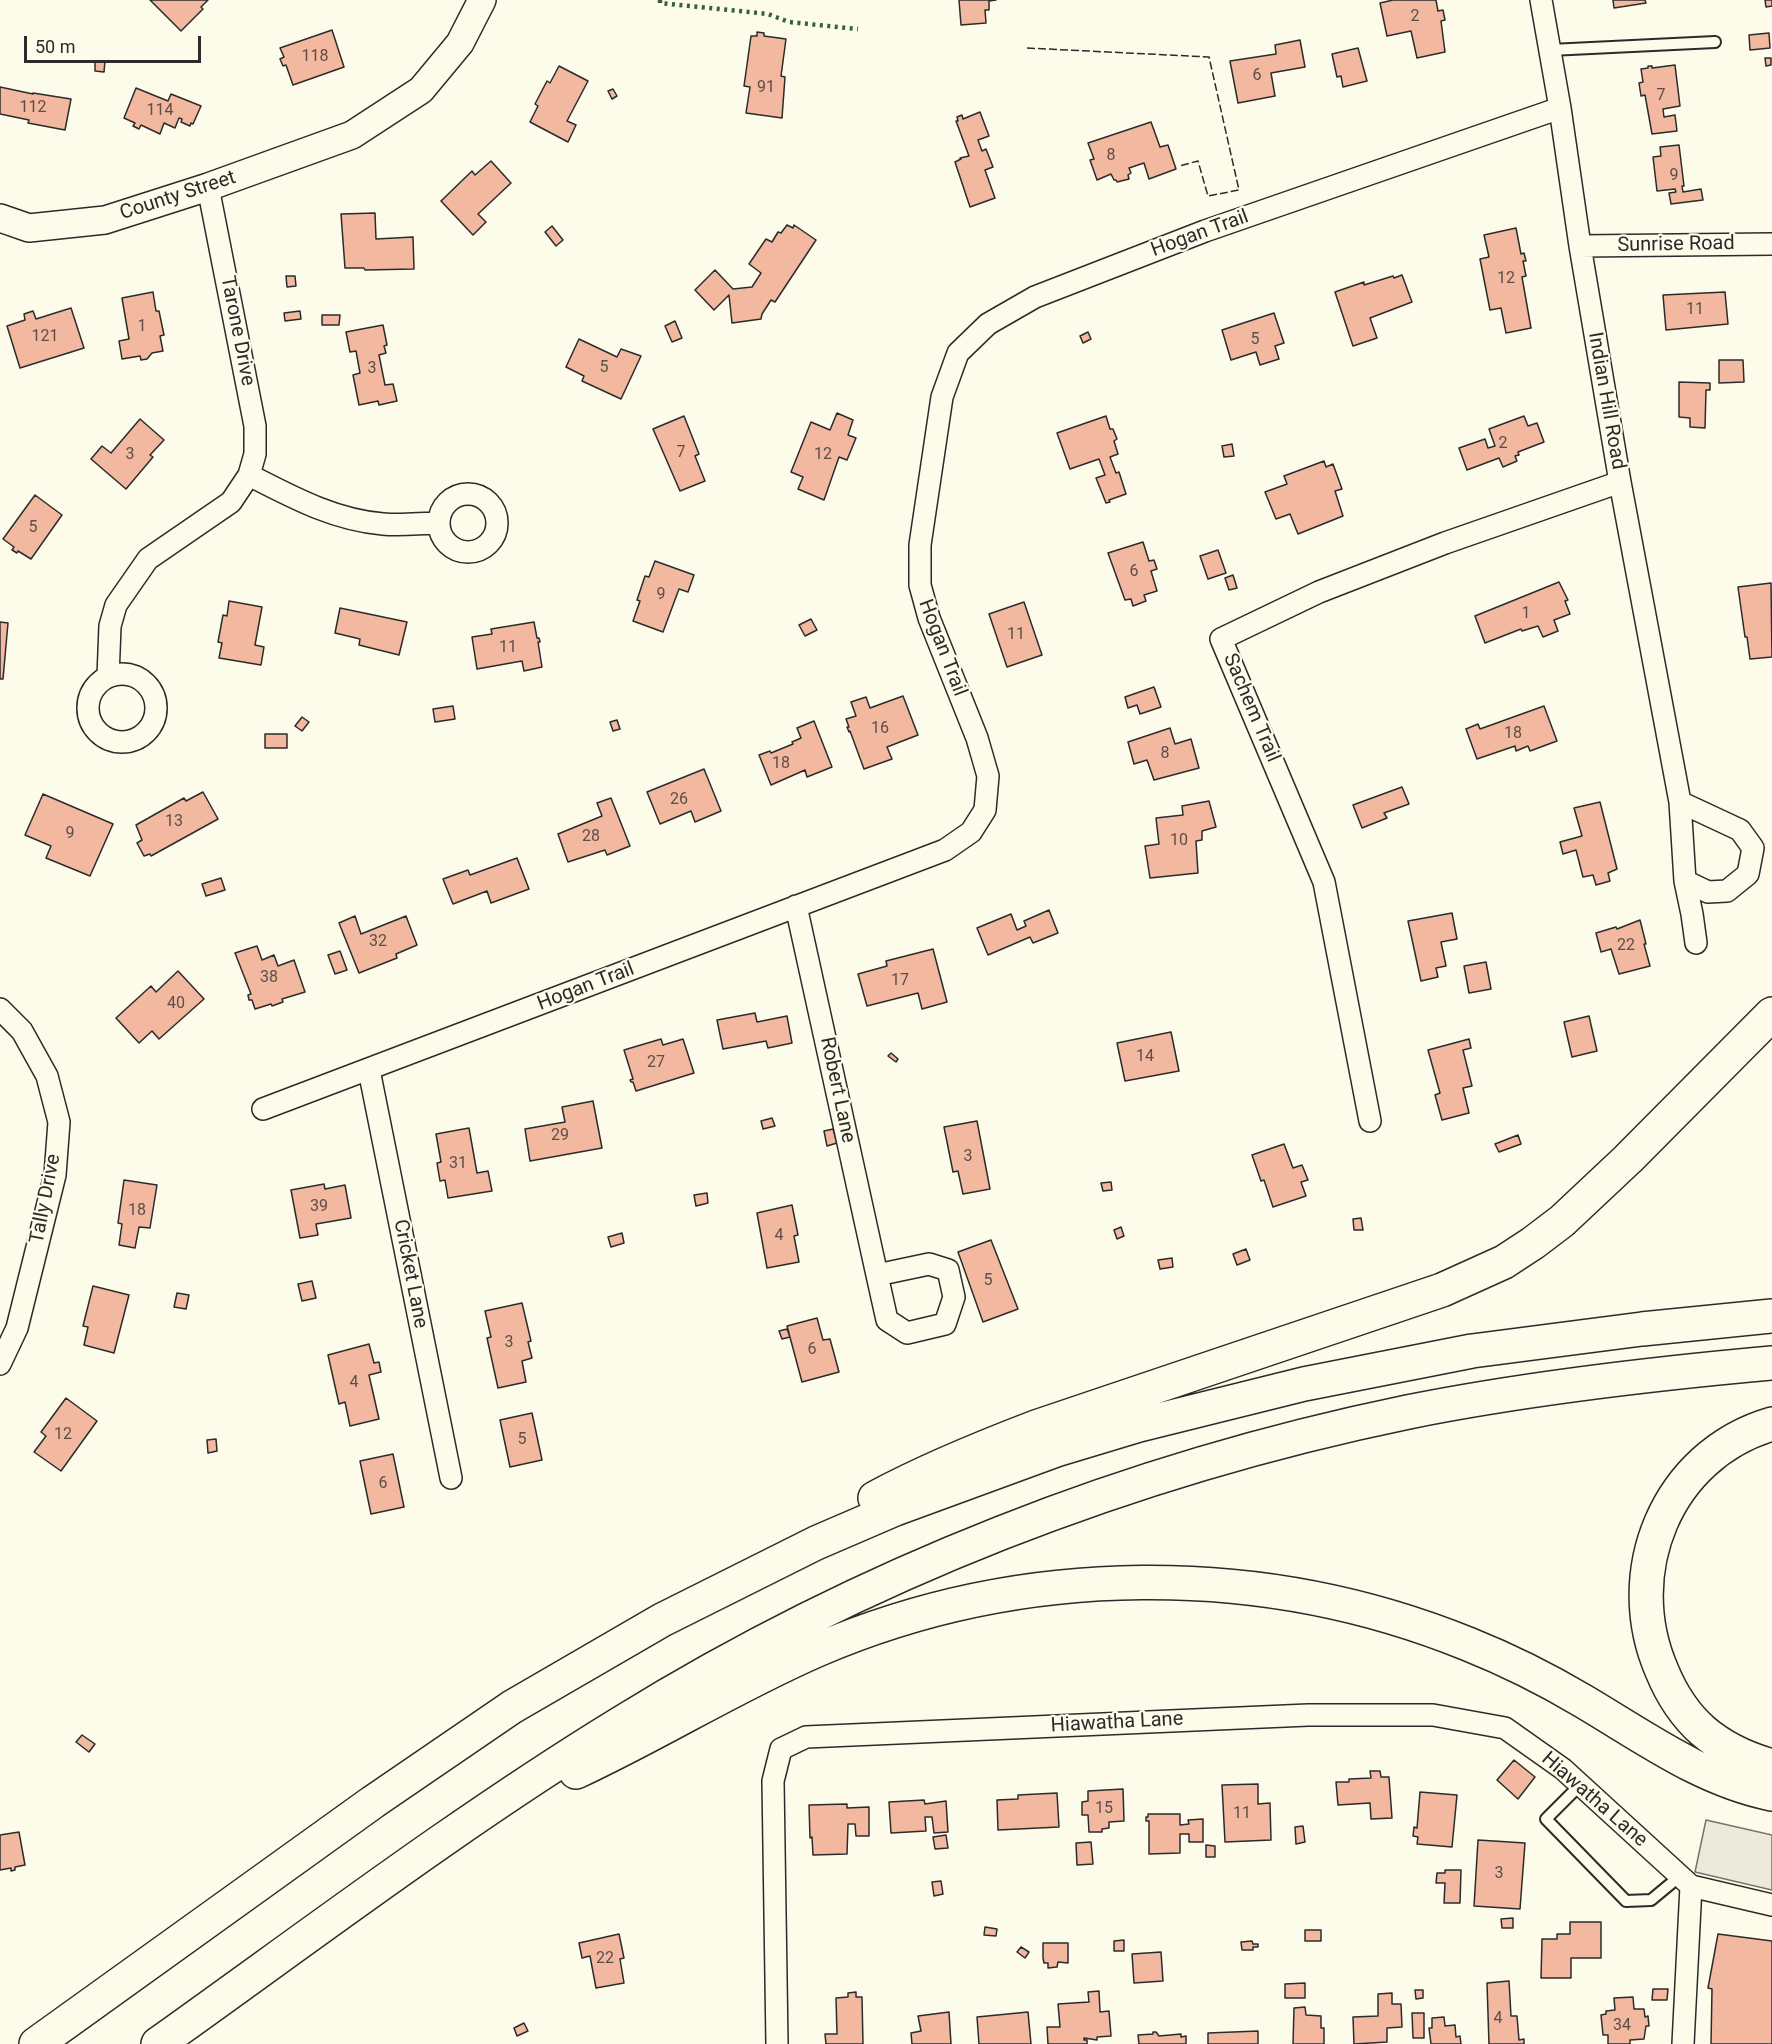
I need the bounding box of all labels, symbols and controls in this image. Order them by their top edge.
house number: 2 [1411,7,1419,27]
scale bar [27,24,204,62]
text: 50 m [35,36,75,57]
house number: 118 [302,47,328,67]
house number: 6 [1253,66,1261,86]
house number: 91 [757,78,775,98]
house number: 7 [1657,86,1665,106]
house number: 112 [20,98,46,118]
house number: 114 [147,101,173,121]
house number: 8 [1107,146,1115,166]
street label: County Street [117,166,239,226]
house number: 9 [1670,166,1678,186]
street label: Hogan Trail [1148,205,1252,263]
street label: Sunrise Road [1617,232,1735,258]
house number: 12 [1497,269,1515,289]
street label: Tarone Drive [215,274,259,388]
house number: 11 [1686,300,1704,320]
house number: 1 [138,317,146,337]
house number: 121 [32,327,58,347]
house number: 5 [1251,330,1259,350]
street label: Indian Hill Road [1582,330,1630,472]
house number: 5 [600,358,608,378]
house number: 3 [368,359,376,379]
house number: 2 [1499,434,1507,454]
house number: 7 [677,443,685,463]
house number: 3 [126,445,134,465]
house number: 12 [814,445,832,465]
house number: 5 [29,518,37,538]
house number: 6 [1130,562,1138,582]
house number: 9 [657,585,665,605]
street label: Hogan Trail [913,596,971,700]
house number: 1 [1522,604,1530,624]
house number: 11 [1007,625,1025,645]
house number: 11 [499,638,517,658]
street label: Sachem Trail [1217,650,1285,766]
house number: 16 [871,719,889,739]
house number: 18 [1504,724,1522,744]
house number: 8 [1161,744,1169,764]
house number: 18 [772,754,790,774]
house number: 26 [670,790,688,810]
house number: 13 [165,812,183,832]
house number: 9 [66,824,74,844]
house number: 28 [582,827,600,847]
house number: 10 [1170,831,1188,851]
house number: 32 [369,932,387,952]
house number: 22 [1617,936,1635,956]
street label: Hogan Trail [534,958,638,1016]
house number: 38 [260,968,278,988]
house number: 17 [891,971,909,991]
house number: 40 [167,994,185,1014]
street label: Robert Lane [814,1035,860,1145]
house number: 14 [1136,1047,1154,1067]
house number: 27 [647,1053,665,1073]
house number: 29 [551,1126,569,1146]
house number: 3 [964,1147,972,1167]
street label: Tally Drive [26,1152,66,1246]
house number: 31 [449,1154,467,1174]
house number: 39 [310,1197,328,1217]
house number: 18 [128,1201,146,1221]
street label: Cricket Lane [388,1217,432,1331]
house number: 4 [775,1226,783,1246]
house number: 5 [984,1271,992,1291]
house number: 3 [505,1333,513,1353]
house number: 6 [808,1340,816,1360]
house number: 4 [350,1373,358,1393]
house number: 12 [54,1425,72,1445]
house number: 5 [518,1430,526,1450]
house number: 6 [379,1474,387,1494]
street label: Hiawatha Lane [1050,1708,1184,1738]
street label: Hiawatha Lane [1536,1747,1652,1853]
house number: 15 [1095,1799,1113,1819]
house number: 11 [1233,1804,1251,1824]
house number: 3 [1495,1864,1503,1884]
house number: 22 [596,1949,614,1969]
house number: 4 [1494,2009,1502,2029]
house number: 34 [1613,2016,1631,2036]

